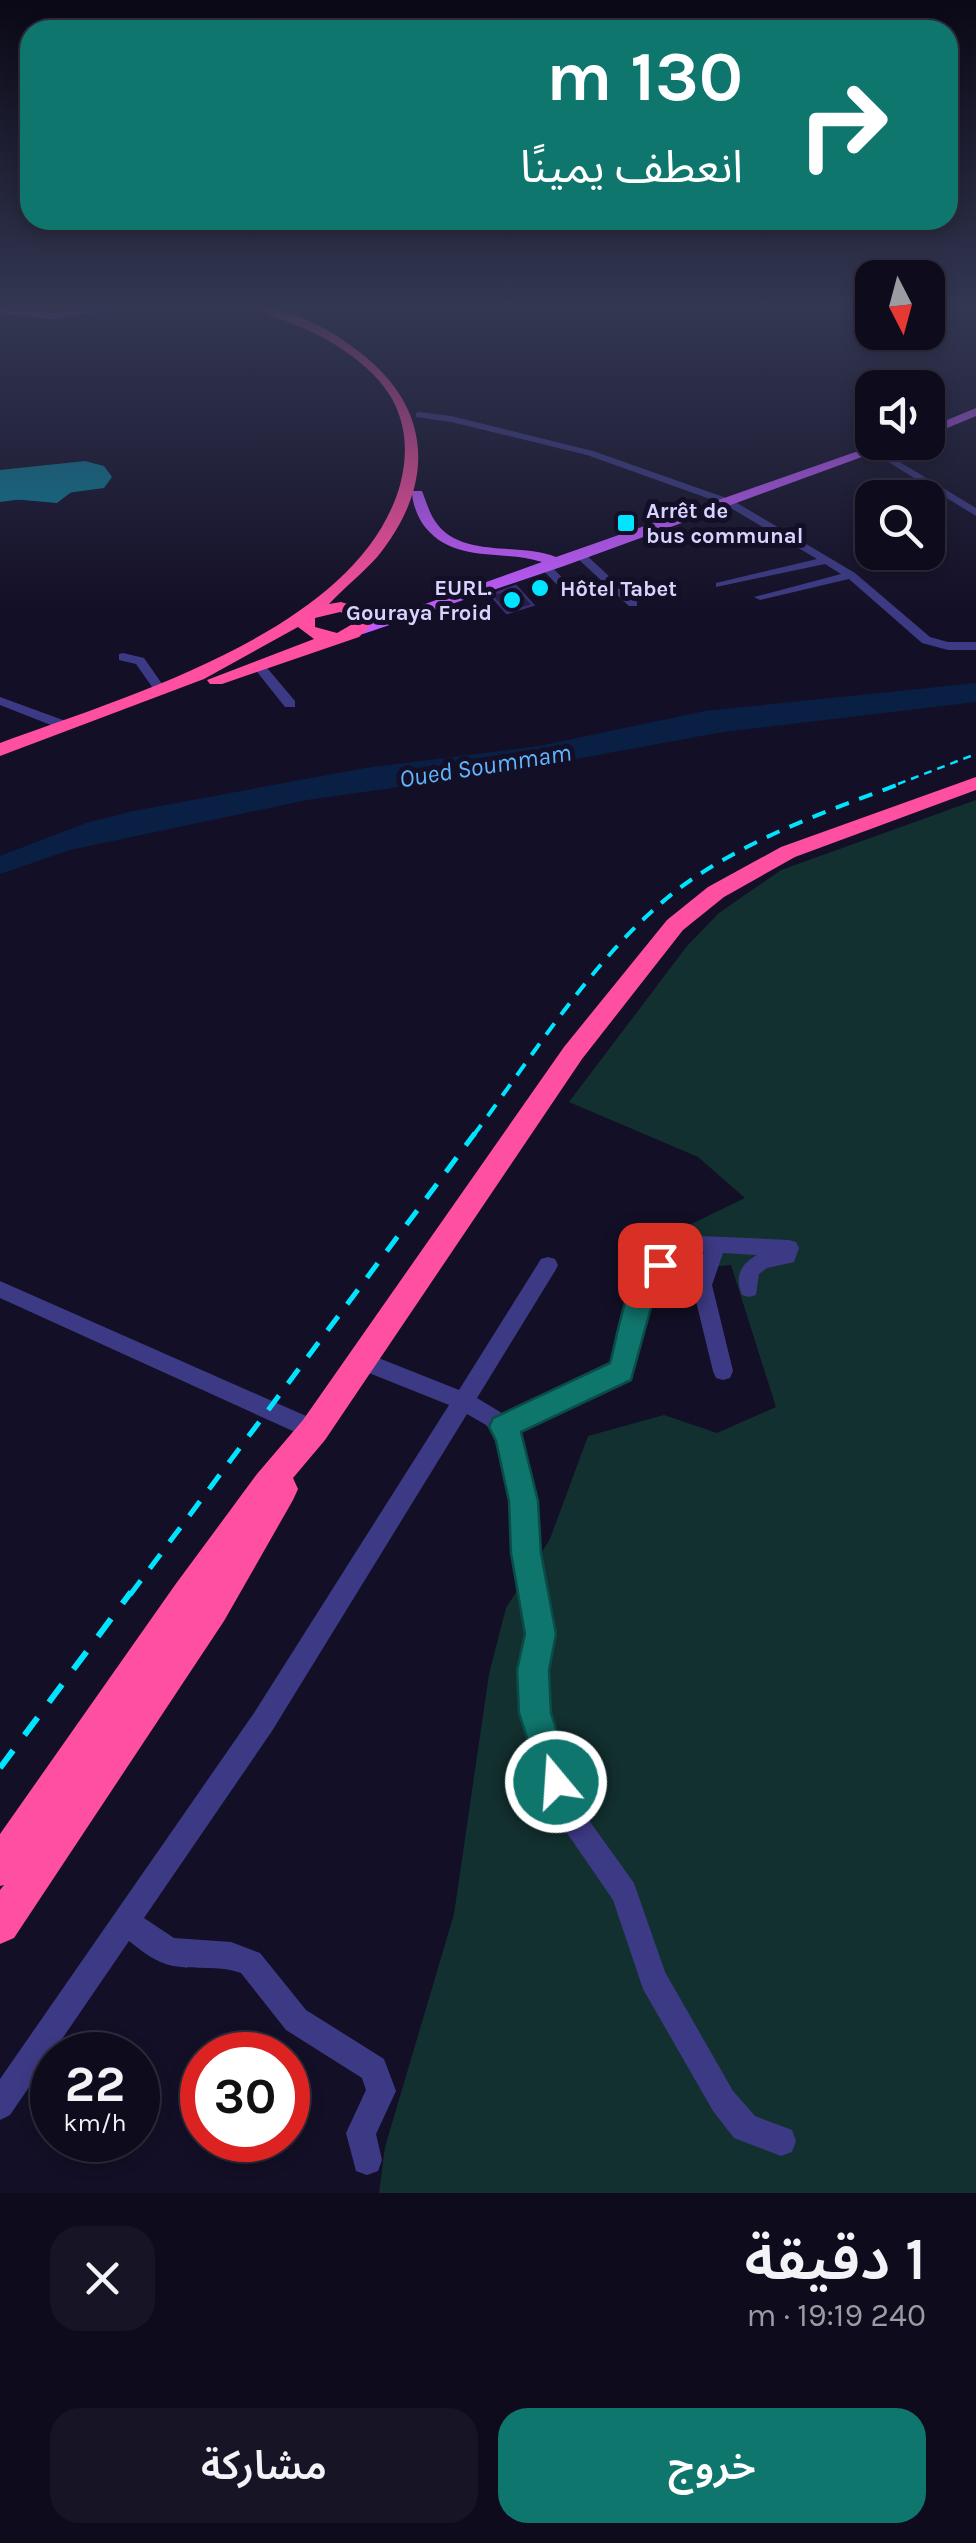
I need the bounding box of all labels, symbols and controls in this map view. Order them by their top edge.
text: 130 m [546,36,743,118]
icon: right [778,60,908,190]
text: انعطف يمينًا [520,141,743,193]
north arrow [855,260,945,350]
map controls [855,260,945,570]
button: sound [855,370,945,460]
button: search [855,480,945,570]
place label: Arrêt de bus communal [646,498,803,549]
marker: Arrêt de bus communal [615,512,637,534]
place label: EURL. Gouraya Froid [346,575,492,626]
place label: Hôtel Tabet [560,576,677,602]
marker: Hôtel Tabet [529,577,551,599]
marker: EURL. Gouraya Froid [501,589,523,611]
water label: Oued Soummam [397,738,573,793]
pin [618,1223,703,1308]
icon: arrive [633,1238,688,1293]
position arrow [504,1730,608,1834]
speed limit sign: 30 [180,2032,310,2162]
text: 22 [65,2055,125,2114]
text: km/h [63,2108,127,2137]
text: 1 دقيقة [745,2224,926,2294]
button: close [50,2226,155,2331]
text: 240 m · 19:19 [746,2297,926,2334]
button: مشاركة [50,2408,478,2523]
button: خروج [498,2408,926,2523]

